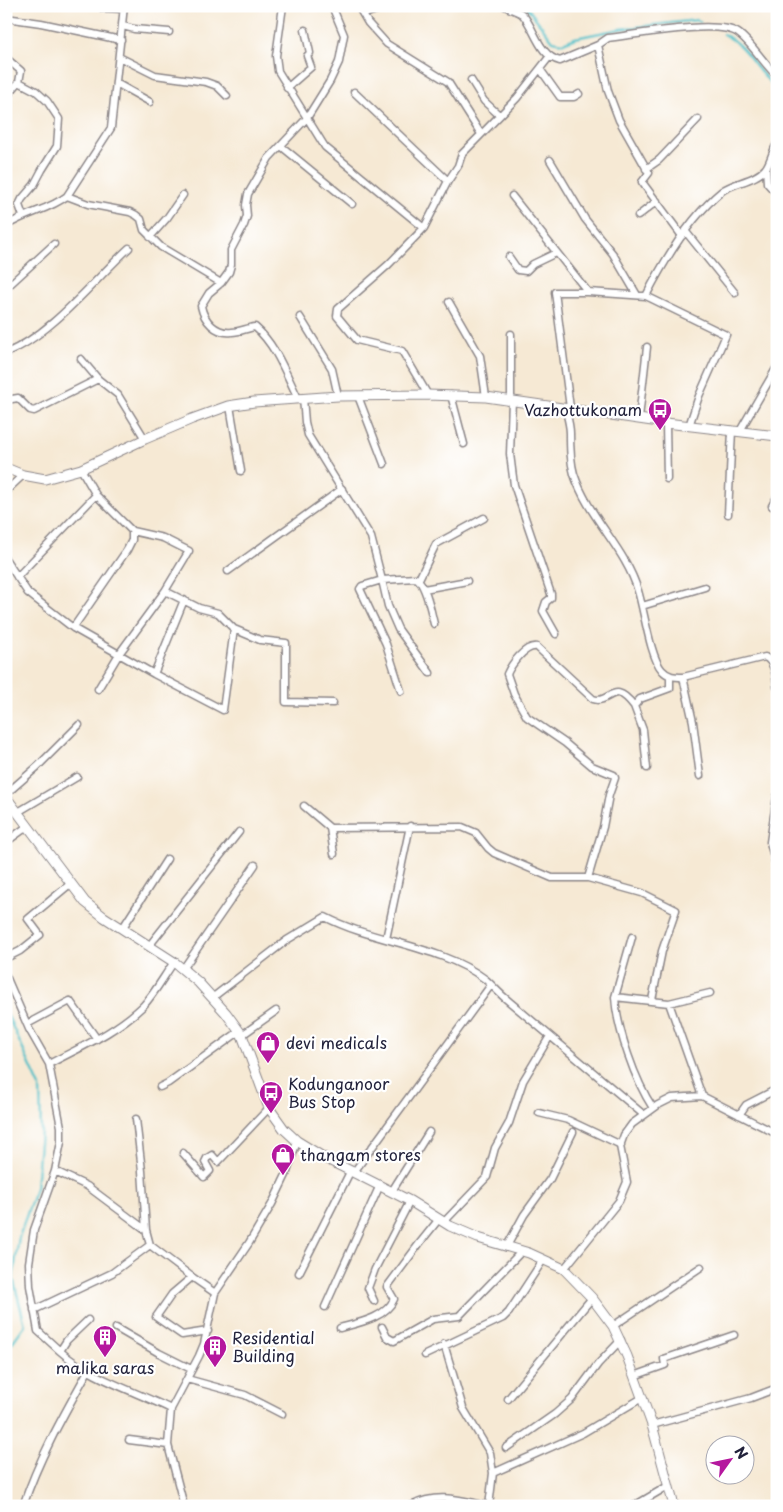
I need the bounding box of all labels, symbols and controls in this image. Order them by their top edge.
place label: Vazhottukonam [524,397,642,421]
bus stop icon: Vazhottukonam [647,397,673,431]
shop icon: devi medicals [255,1030,281,1064]
place label: devi medicals [286,1030,387,1054]
place label: Kodunganoor Bus Stop [288,1071,390,1113]
bus stop icon: Kodunganoor Bus Stop [258,1080,284,1114]
shop icon: thangam stores [270,1142,296,1176]
place label: thangam stores [300,1142,421,1166]
building icon: malika saras [92,1324,118,1358]
place label: Residential Building [232,1325,315,1367]
building icon: Residential Building [202,1334,228,1368]
place label: malika saras [56,1355,154,1379]
north arrow [706,1434,756,1484]
text: N [729,1442,753,1463]

